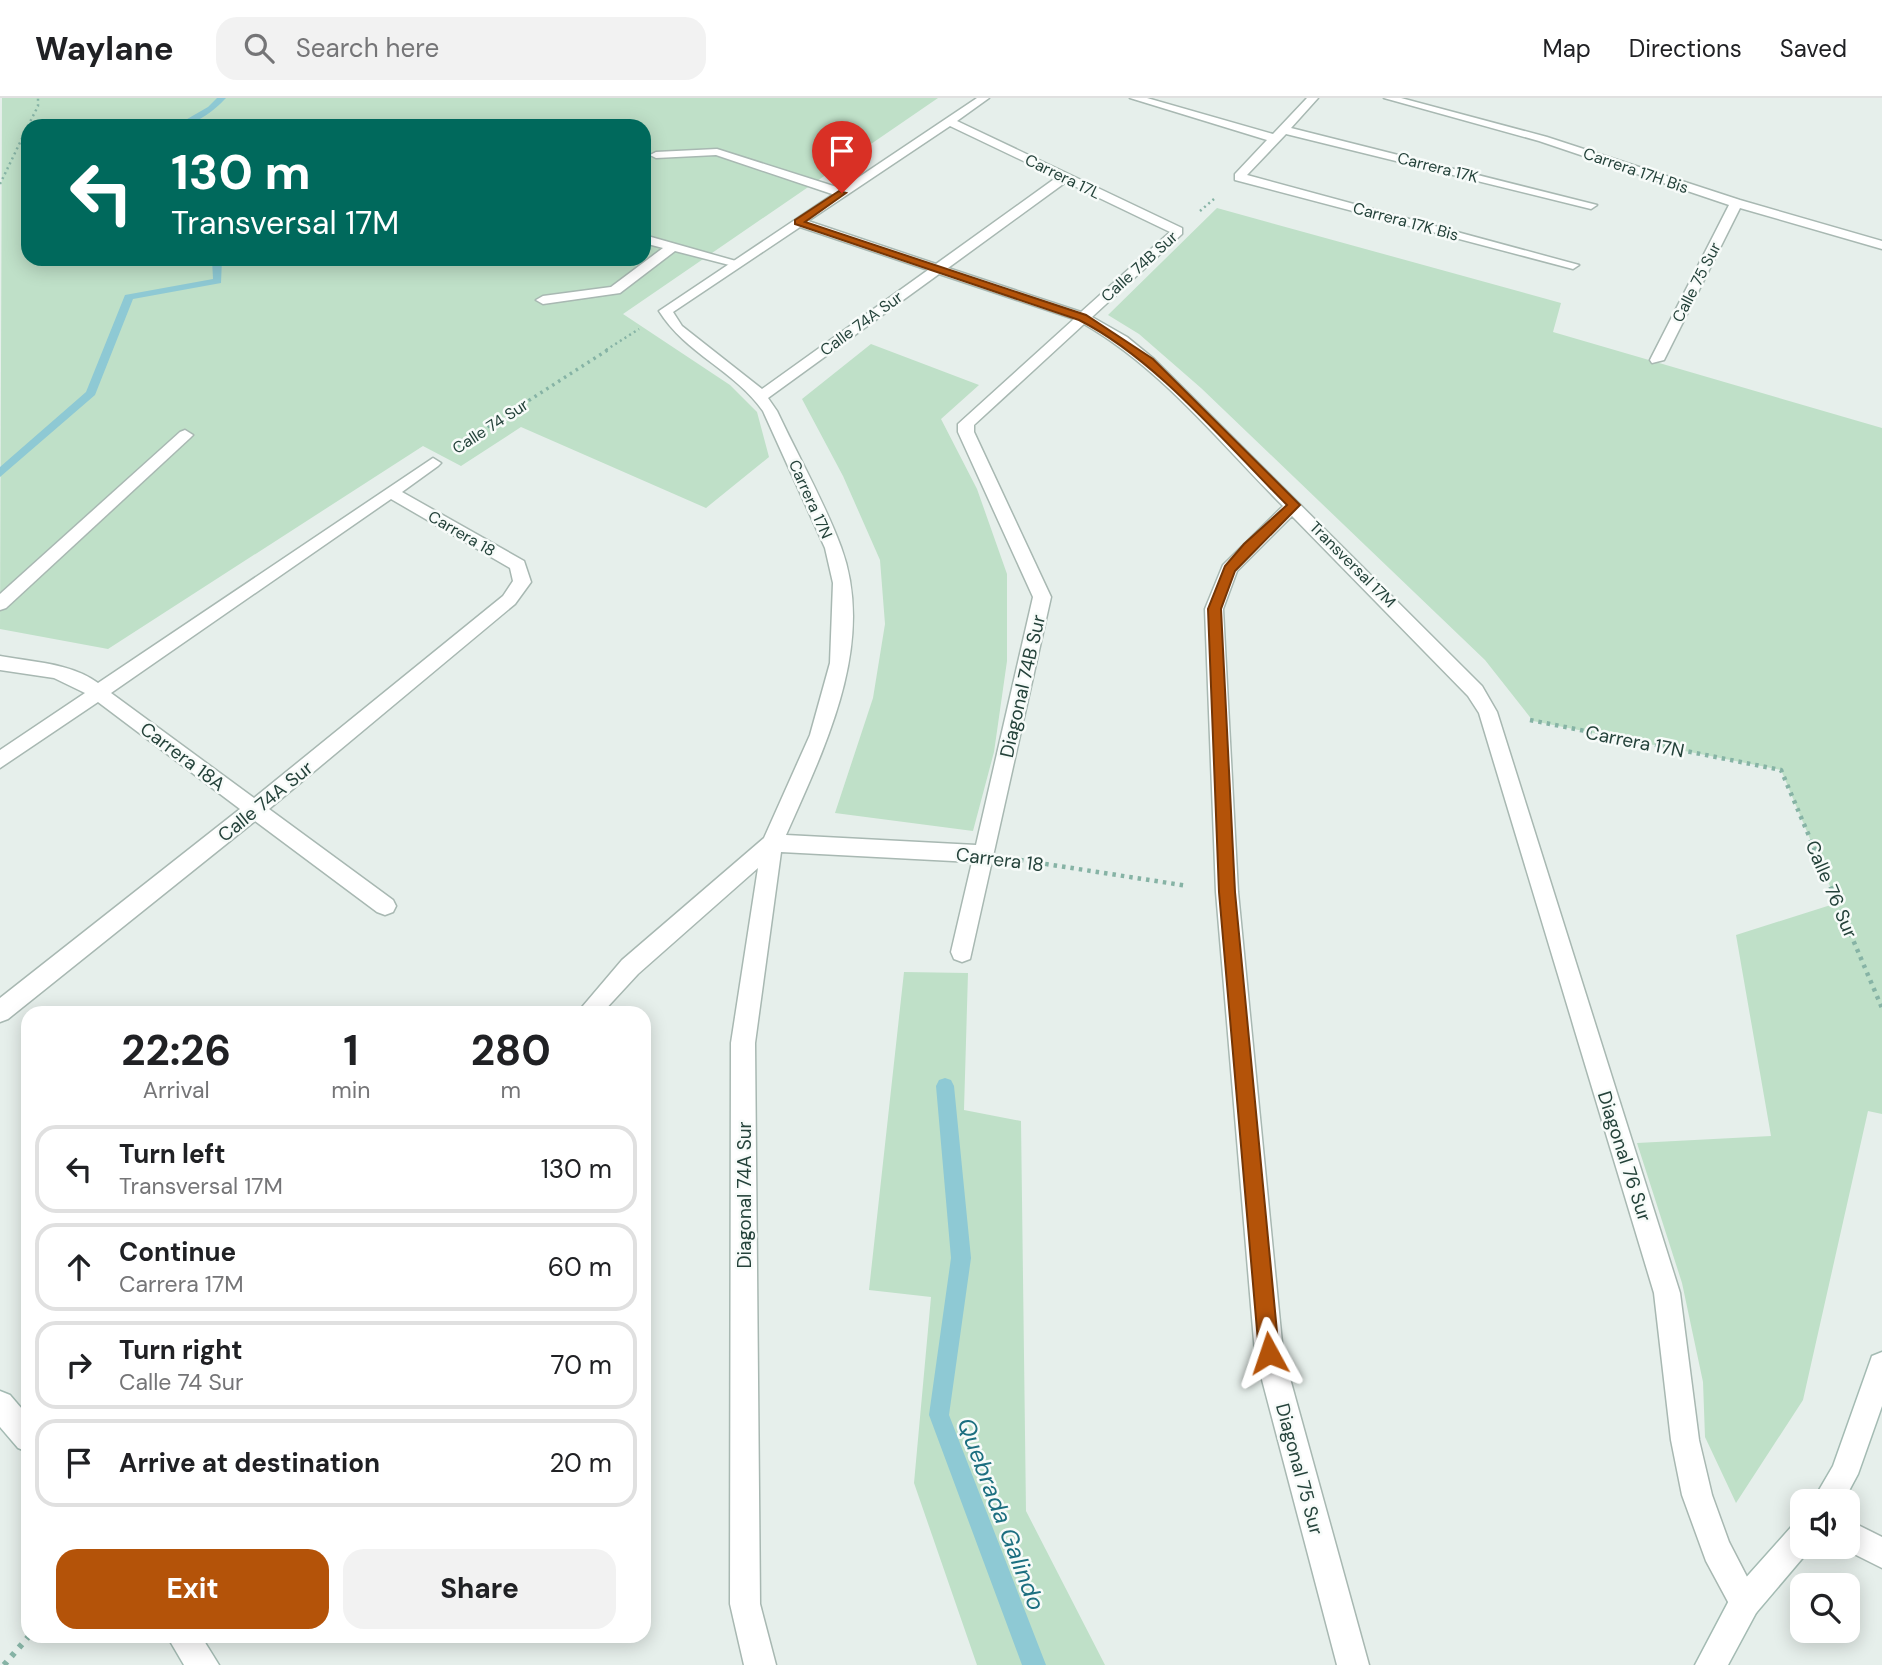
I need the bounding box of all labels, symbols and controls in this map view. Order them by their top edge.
search box [216,17,706,80]
text: Waylane [35,27,174,70]
icon: search [240,29,278,67]
text: Search here [296,31,439,65]
text: Map [1543,33,1591,64]
text: Directions [1629,33,1742,64]
text: Saved [1780,33,1847,64]
pin [812,121,872,193]
icon: arrive [823,132,861,170]
text: 130 m [171,140,311,204]
street label: Carrera 17H Bis [1580,143,1691,198]
icon: left [56,147,147,238]
street label: Carrera 17K [1395,147,1480,188]
street label: Carrera 17L [1021,149,1104,204]
street label: Carrera 17K Bis [1351,197,1461,246]
text: Transversal 17M [171,202,399,244]
street label: Calle 74B Sur [1097,226,1182,306]
street label: Calle 75 Sur [1667,239,1726,326]
street label: Calle 74A Sur [816,286,907,360]
street label: Calle 74 Sur [448,394,532,459]
street label: Carrera 17N [784,456,837,542]
street label: Carrera 18 [424,506,499,561]
street label: Transversal 17M [1305,517,1400,612]
street label: Diagonal 74B Sur [994,612,1051,760]
street label: Carrera 18A [135,716,231,797]
street label: Carrera 17N [1583,720,1686,763]
street label: Calle 74A Sur [213,755,318,847]
street label: Calle 76 Sur [1800,837,1863,942]
street label: Carrera 18 [955,842,1045,877]
text: 22:26 [121,1023,231,1078]
text: 1 [343,1023,359,1078]
text: 280 [471,1023,551,1078]
text: Arrival [143,1075,210,1105]
text: min [331,1075,371,1105]
text: m [501,1075,521,1105]
street label: Diagonal 76 Sur [1592,1088,1657,1224]
street label: Diagonal 74A Sur [732,1121,757,1269]
text: Turn left [119,1137,226,1171]
icon: left [60,1150,98,1188]
text: 130 m [541,1152,612,1186]
text: Transversal 17M [119,1171,283,1201]
text: Continue [119,1235,236,1269]
icon: ahead [60,1248,98,1286]
text: 60 m [548,1250,612,1284]
text: Carrera 17M [119,1269,244,1299]
position arrow [1232,1316,1306,1390]
text: Turn right [119,1333,243,1367]
icon: right [60,1346,98,1384]
text: 70 m [551,1348,612,1382]
text: Calle 74 Sur [119,1367,243,1397]
street label: Diagonal 75 Sur [1270,1401,1329,1538]
water label: Quebrada Galindo [950,1413,1052,1615]
icon: arrive [60,1444,98,1482]
text: Arrive at destination [119,1446,380,1480]
text: 20 m [549,1446,612,1480]
map controls [1790,1489,1860,1643]
button: sound [1790,1489,1860,1559]
button: Exit [56,1549,329,1629]
button: Share [343,1549,616,1629]
button: search [1790,1573,1860,1643]

